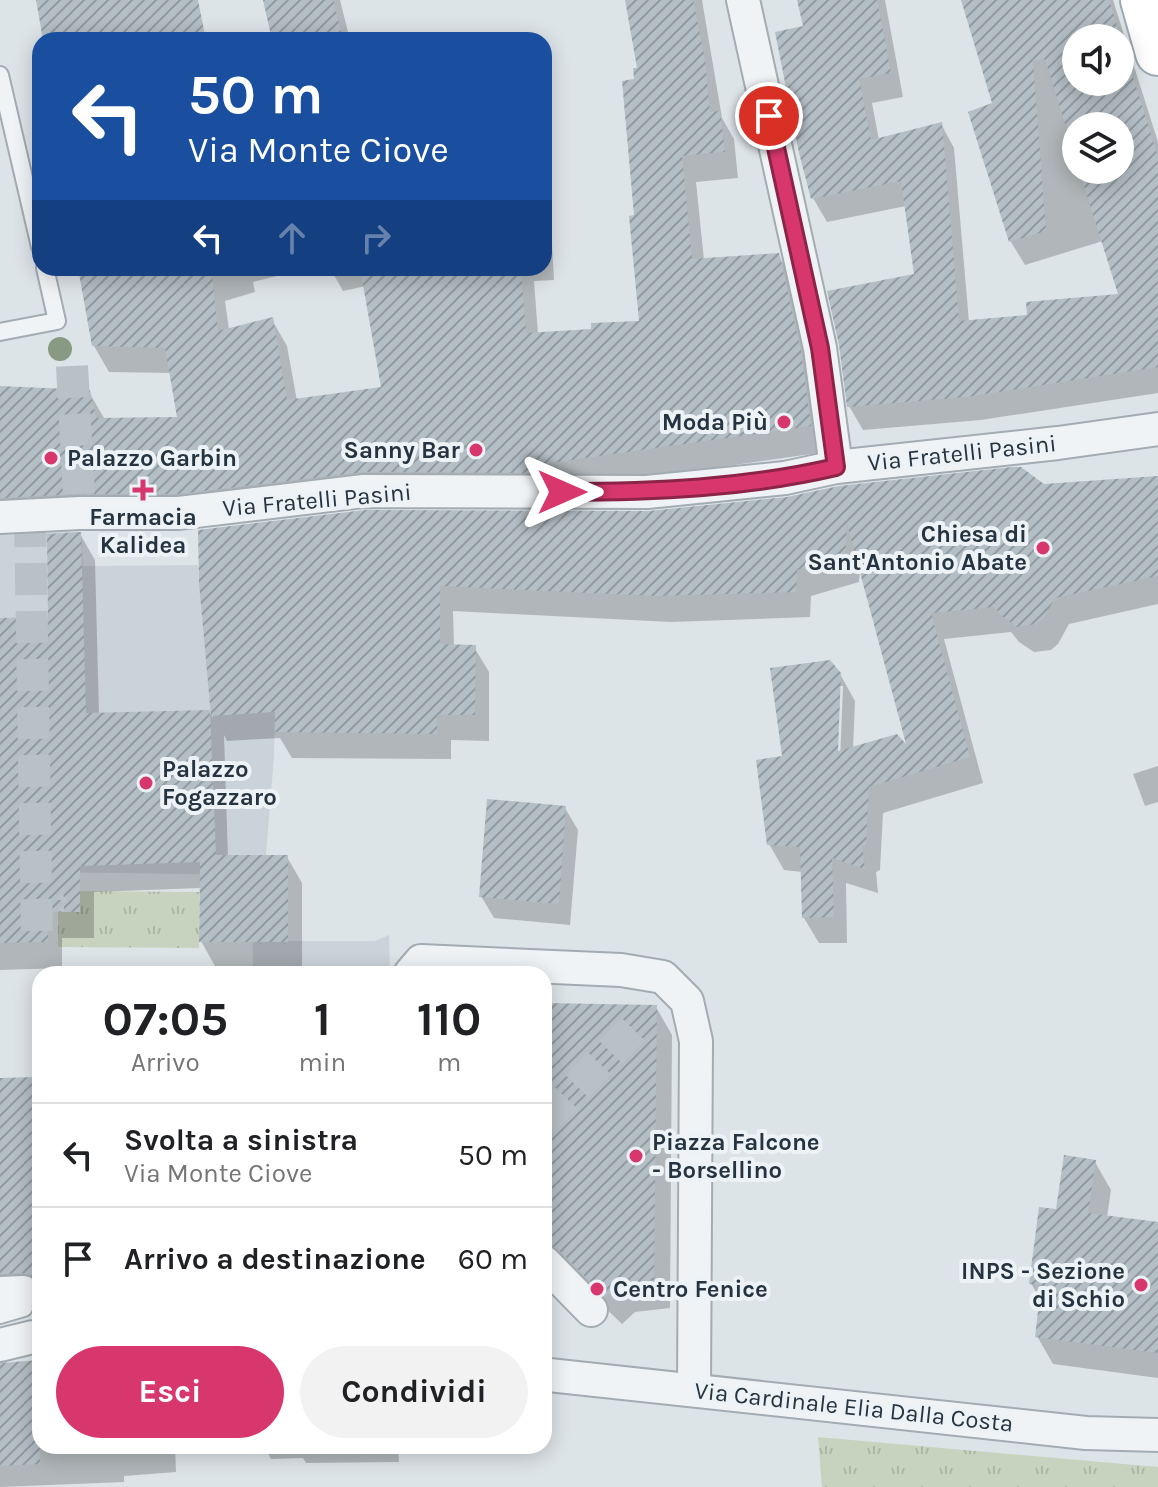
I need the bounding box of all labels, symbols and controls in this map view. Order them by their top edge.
map controls [1062,24,1134,184]
button: sound [1062,24,1134,96]
text: 50 m [188,62,323,127]
icon: left [56,64,160,168]
pin [735,82,803,150]
icon: arrive [747,94,791,138]
button: layers [1062,112,1134,184]
text: Via Monte Ciove [188,129,449,171]
icon: left [186,216,230,260]
icon: ahead [270,216,314,260]
icon: right [354,216,398,260]
place label: Moda Più [662,408,768,436]
marker: Moda Più [775,413,793,431]
street label: Via Fratelli Pasini [866,429,1058,477]
place label: Sanny Bar [344,436,461,464]
marker: Sanny Bar [467,441,485,459]
place label: Palazzo Garbin [67,444,237,472]
marker: Palazzo Garbin [42,449,60,467]
position arrow [520,450,604,534]
street label: Via Fratelli Pasini [221,478,413,522]
marker: Farmacia Kalidea [134,481,152,499]
place label: Farmacia Kalidea [89,503,197,559]
place label: Chiesa di Sant'Antonio Abate [807,520,1027,576]
marker: Chiesa di Sant'Antonio Abate [1034,539,1052,557]
place label: Palazzo Fogazzaro [162,755,277,811]
marker: Palazzo Fogazzaro [137,774,155,792]
text: 07:05 [103,991,228,1047]
text: 1 [314,991,331,1047]
text: 110 [417,991,481,1047]
text: Arrivo [131,1047,200,1078]
text: min [299,1047,346,1078]
text: m [437,1047,461,1078]
text: Svolta a sinistra [124,1122,358,1158]
place label: Piazza Falcone - Borsellino [652,1128,820,1184]
icon: left [56,1133,100,1177]
text: 50 m [458,1137,528,1173]
marker: Piazza Falcone - Borsellino [627,1147,645,1165]
text: Via Monte Ciove [124,1158,312,1189]
icon: arrive [56,1237,100,1281]
text: Arrivo a destinazione [124,1241,426,1277]
text: 60 m [458,1241,528,1277]
place label: INPS - Sezione di Schio [961,1257,1125,1313]
place label: Centro Fenice [613,1275,768,1303]
marker: INPS - Sezione di Schio [1132,1276,1150,1294]
marker: Centro Fenice [588,1280,606,1298]
button: Esci [56,1346,284,1438]
button: Condividi [300,1346,528,1438]
street label: Via Cardinale Elia Dalla Costa [693,1376,1015,1438]

